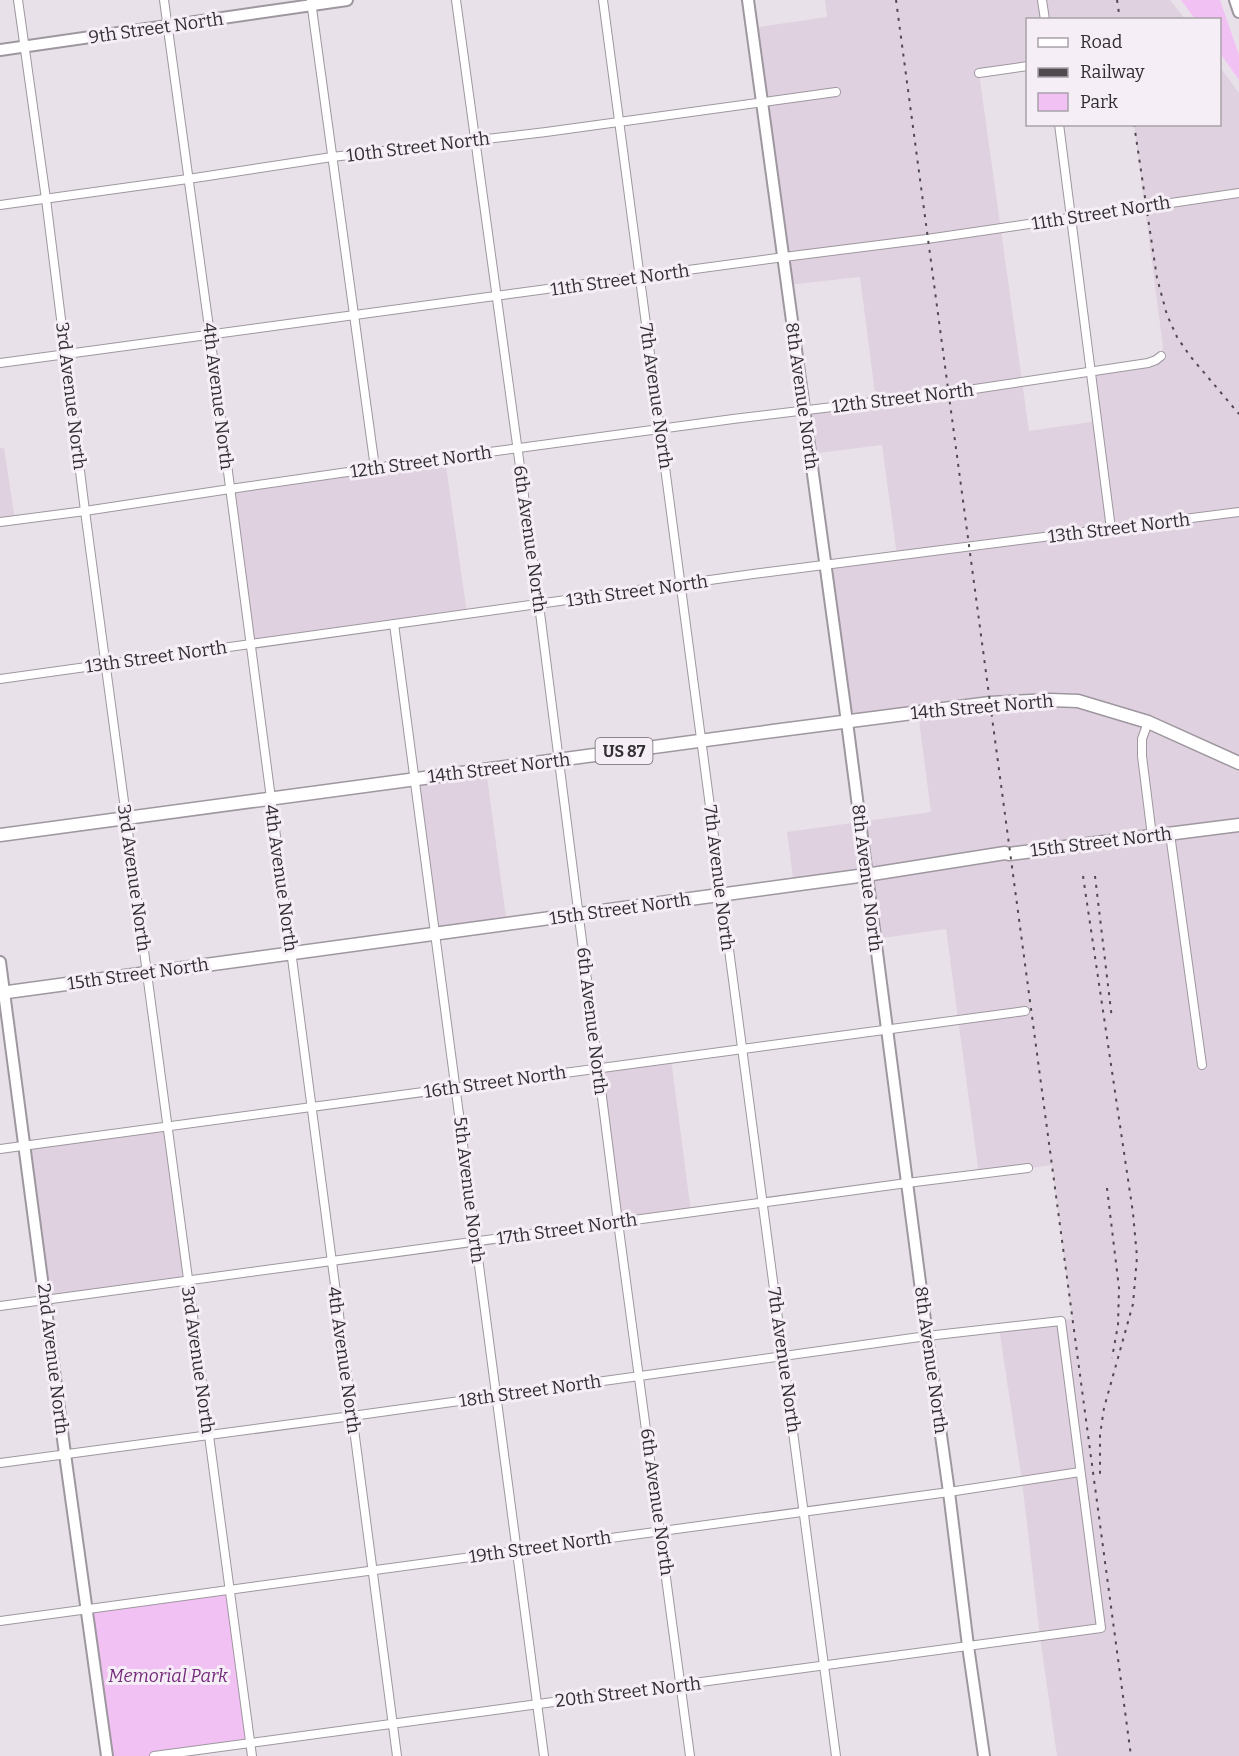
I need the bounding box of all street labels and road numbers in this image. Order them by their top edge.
street label: 9th Street North [87,8,225,48]
street label: 10th Street North [345,127,491,167]
street label: 11th Street North [1030,191,1172,235]
street label: 11th Street North [549,259,691,301]
street label: 3rd Avenue North [51,321,91,471]
street label: 4th Avenue North [198,321,238,471]
street label: 8th Avenue North [781,321,823,471]
street label: 7th Avenue North [635,322,677,470]
street label: 12th Street North [831,378,975,418]
street label: 12th Street North [349,441,493,483]
street label: 6th Avenue North [509,464,551,614]
street label: 13th Street North [1047,508,1191,548]
street label: 13th Street North [565,570,709,612]
street label: 13th Street North [84,636,228,678]
street label: 14th Street North [910,690,1054,724]
road number: US 87 [596,738,652,764]
street label: 14th Street North [427,748,571,788]
street label: 3rd Avenue North [113,803,155,953]
street label: 4th Avenue North [260,803,302,953]
street label: 8th Avenue North [847,803,887,953]
street label: 7th Avenue North [699,804,739,952]
street label: 15th Street North [1029,822,1173,862]
street label: 15th Street North [548,888,692,930]
street label: 6th Avenue North [572,946,612,1096]
street label: 15th Street North [66,953,210,995]
street label: 16th Street North [423,1061,567,1103]
street label: 5th Avenue North [449,1115,489,1265]
street label: 17th Street North [495,1208,639,1250]
street label: 2nd Avenue North [33,1282,73,1436]
street label: 3rd Avenue North [177,1285,219,1435]
street label: 4th Avenue North [323,1285,365,1435]
street label: 8th Avenue North [910,1285,952,1435]
street label: 7th Avenue North [763,1286,805,1434]
street label: 18th Street North [458,1370,602,1412]
street label: 6th Avenue North [636,1427,678,1577]
street label: 19th Street North [468,1526,612,1568]
street label: 20th Street North [554,1672,702,1712]

